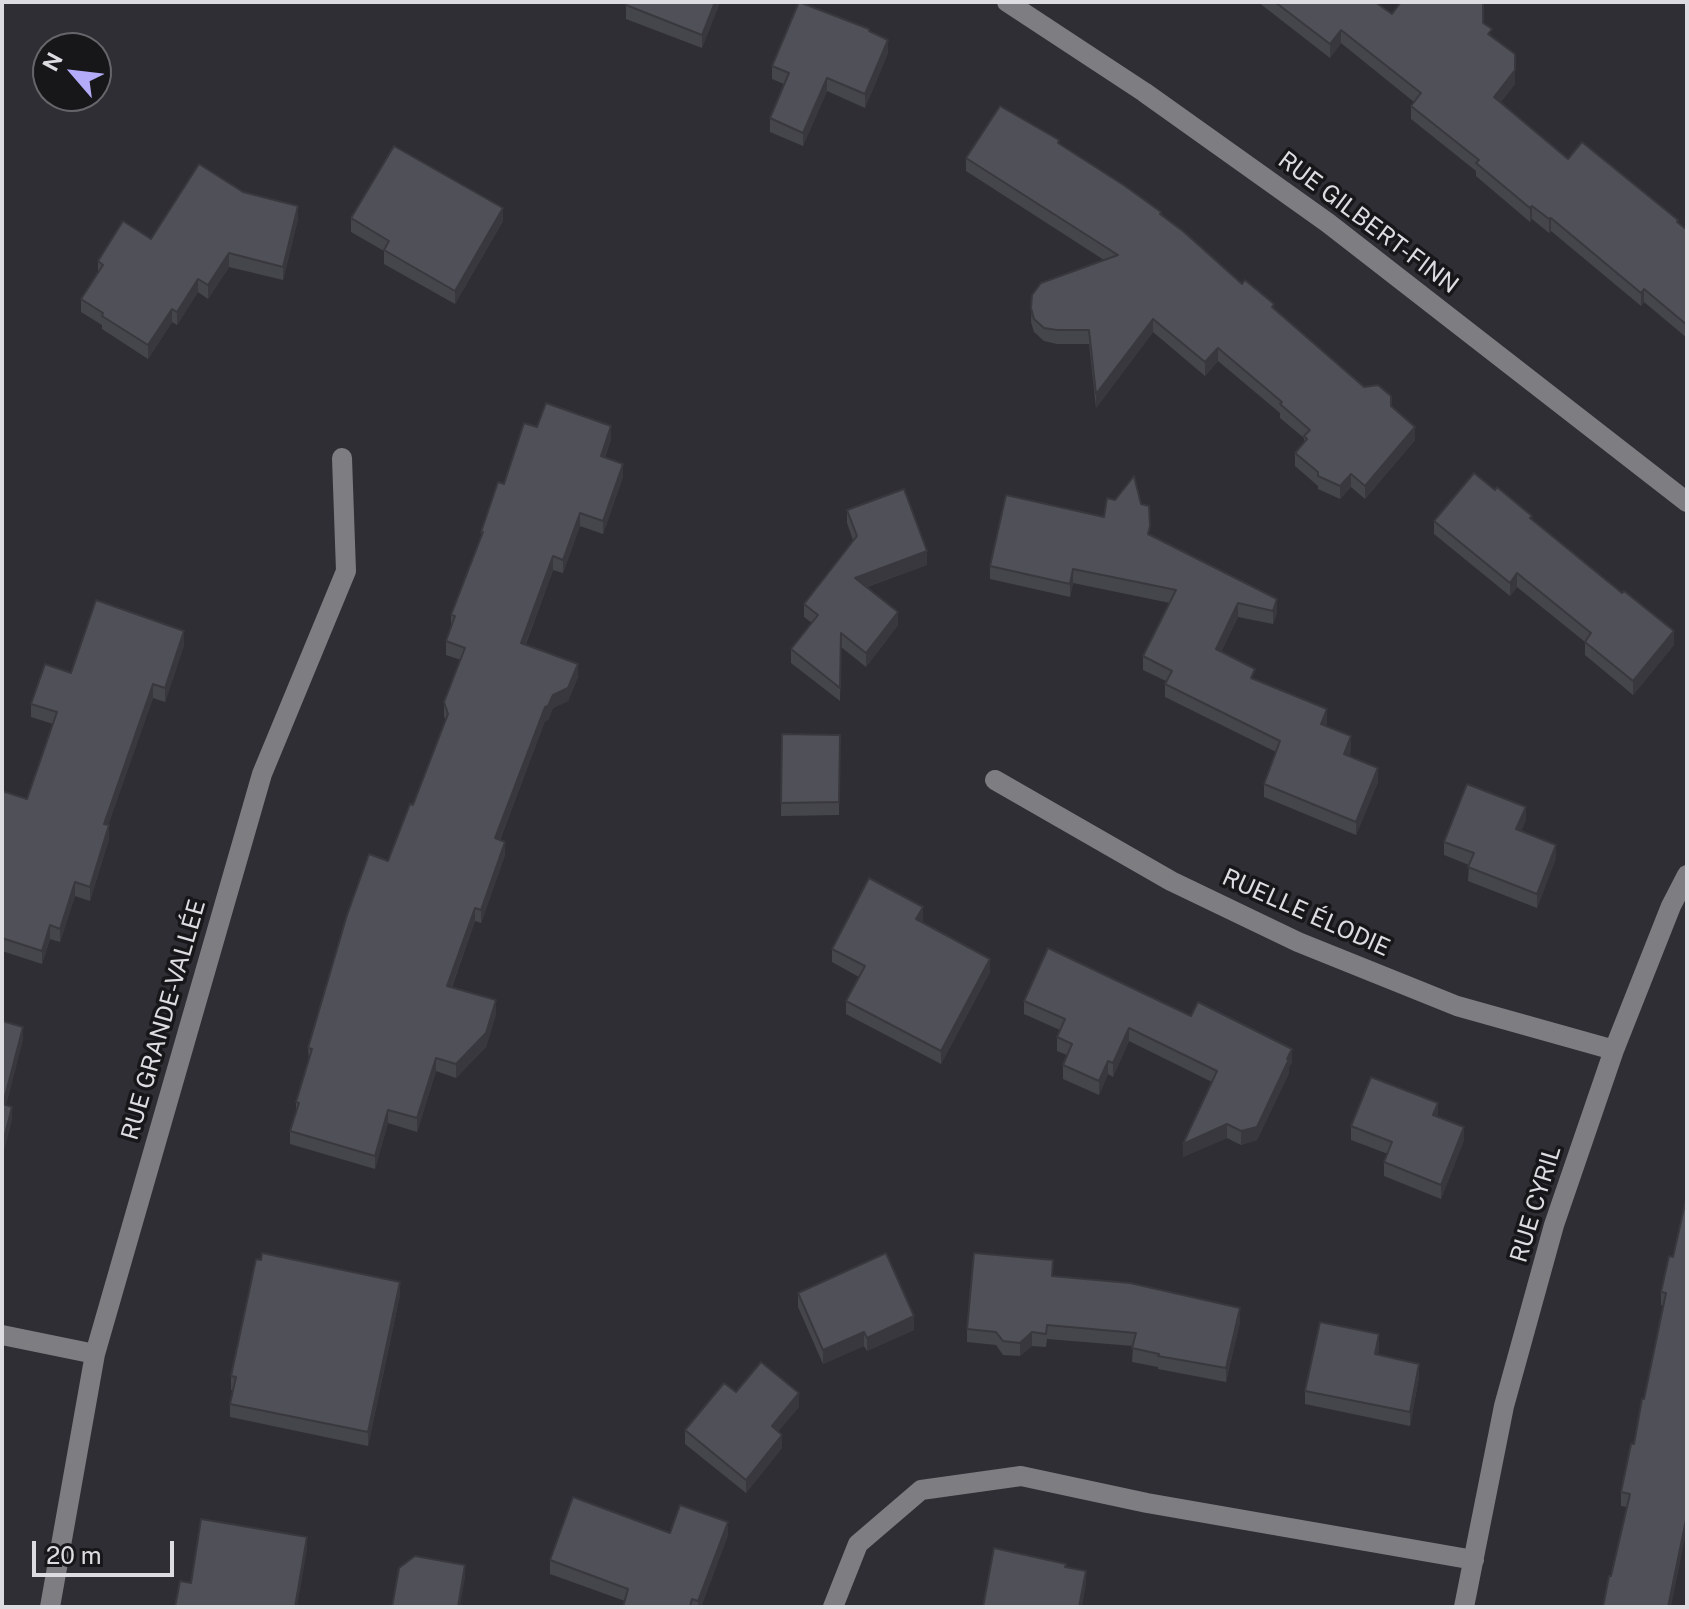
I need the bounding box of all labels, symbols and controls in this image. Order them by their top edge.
north arrow [32,32,112,112]
text: N [37,48,68,75]
street label: RUE GILBERT-FINN [1272,146,1464,300]
street label: RUELLE ÉLODIE [1218,863,1394,963]
street label: RUE GRANDE-VALLÉE [116,896,212,1144]
street label: RUE CYRIL [1505,1142,1567,1266]
scale bar [36,1525,178,1575]
text: 20 m [46,1541,102,1569]

